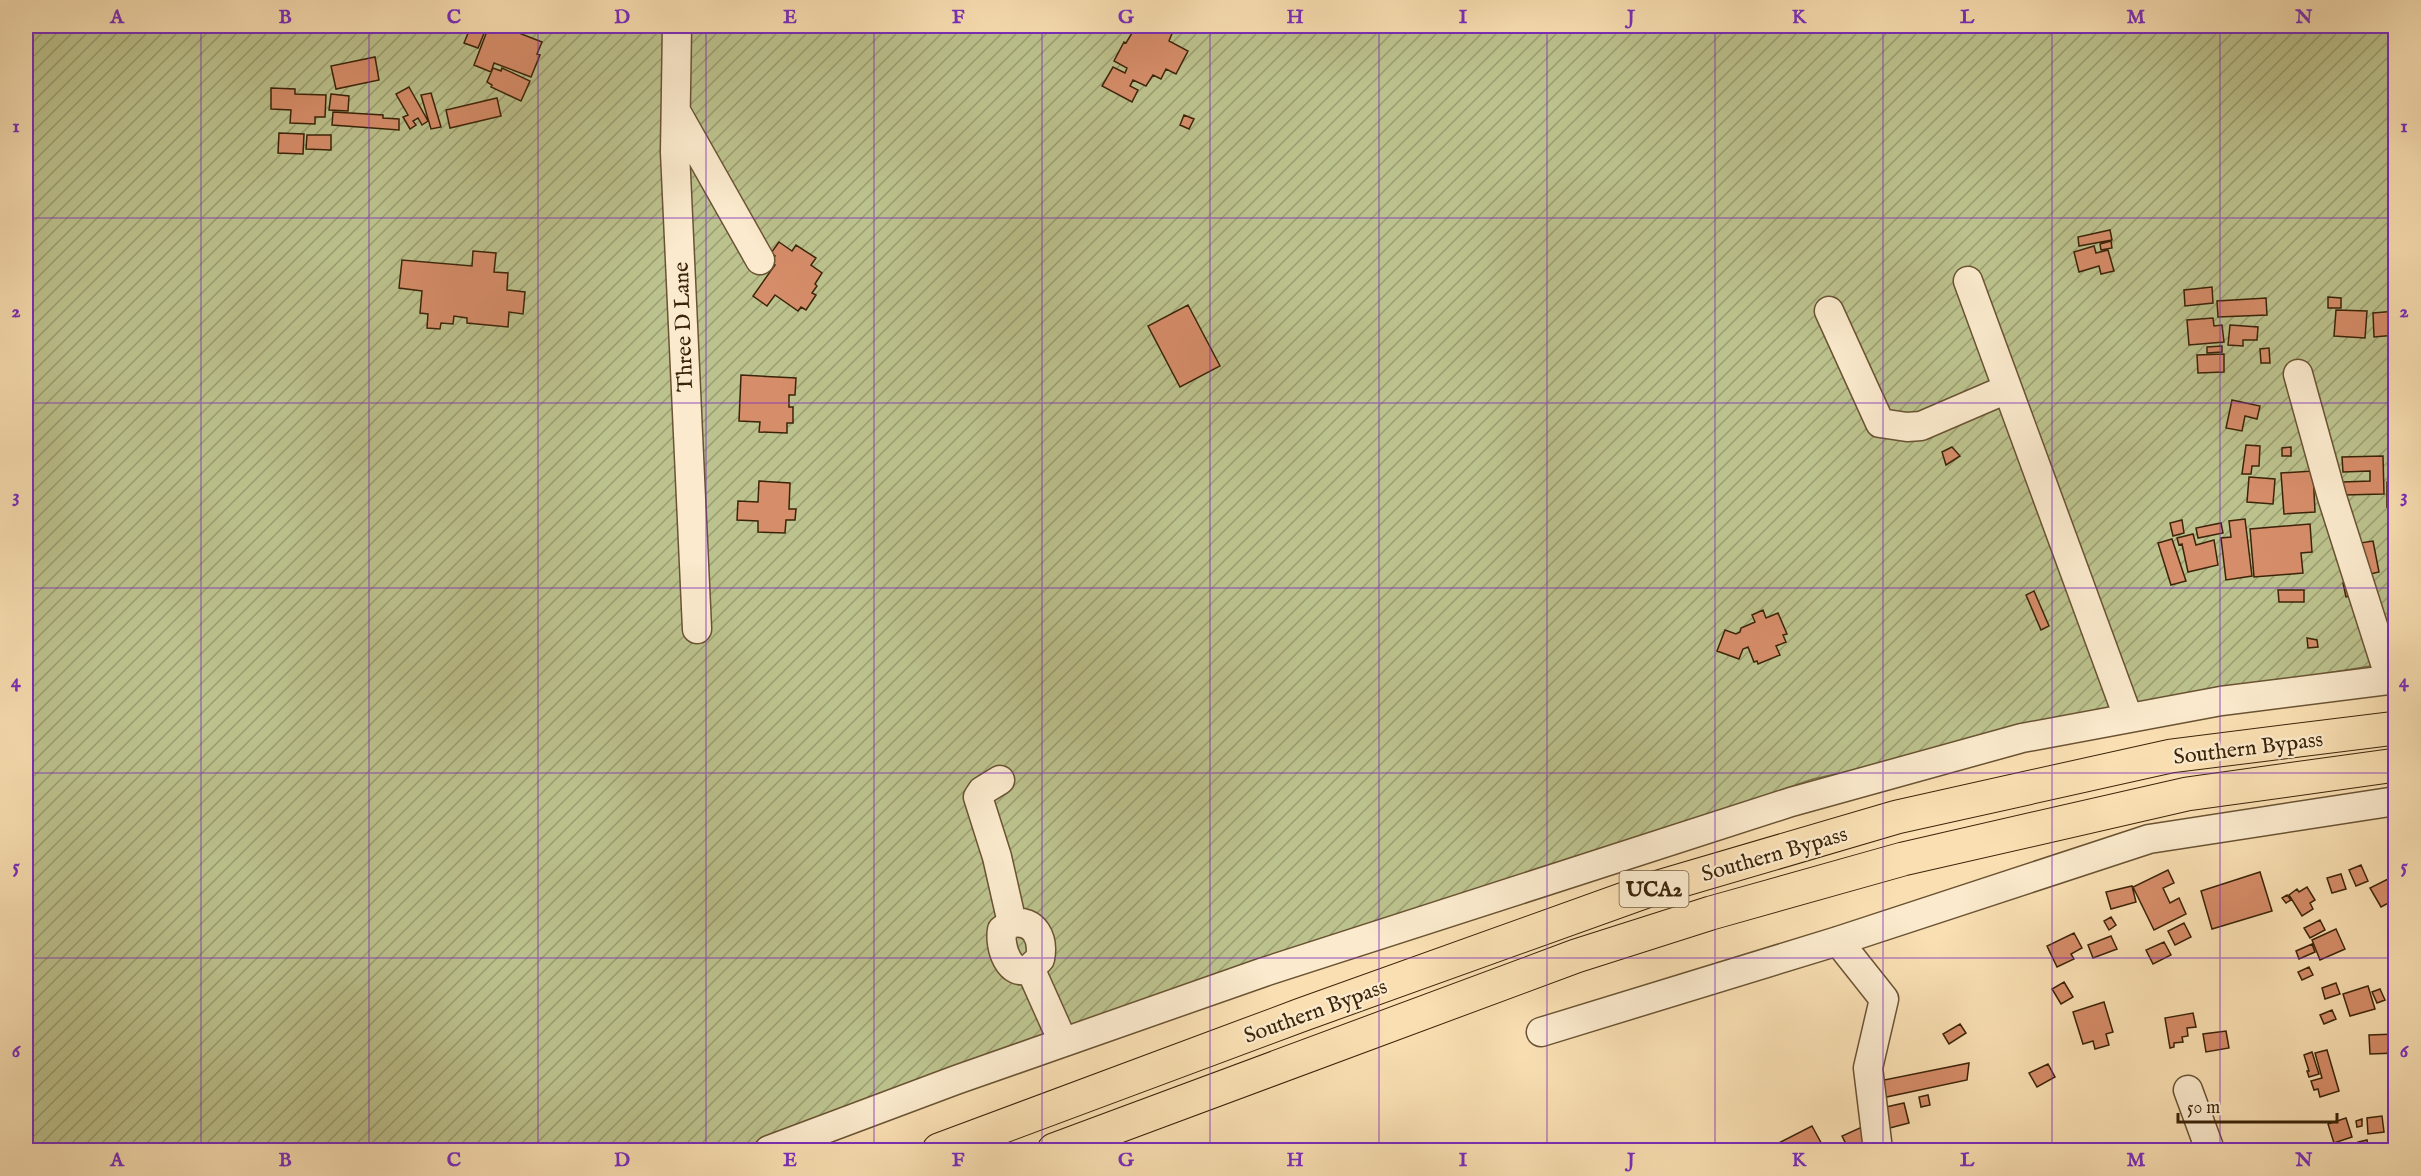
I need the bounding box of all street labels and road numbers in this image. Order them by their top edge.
street label: Three D Lane [668,261,700,393]
street label: Southern Bypass [2172,726,2325,772]
street label: Southern Bypass [1698,821,1851,889]
road number: UCA2 [1620,871,1688,907]
street label: Southern Bypass [1240,973,1391,1051]

